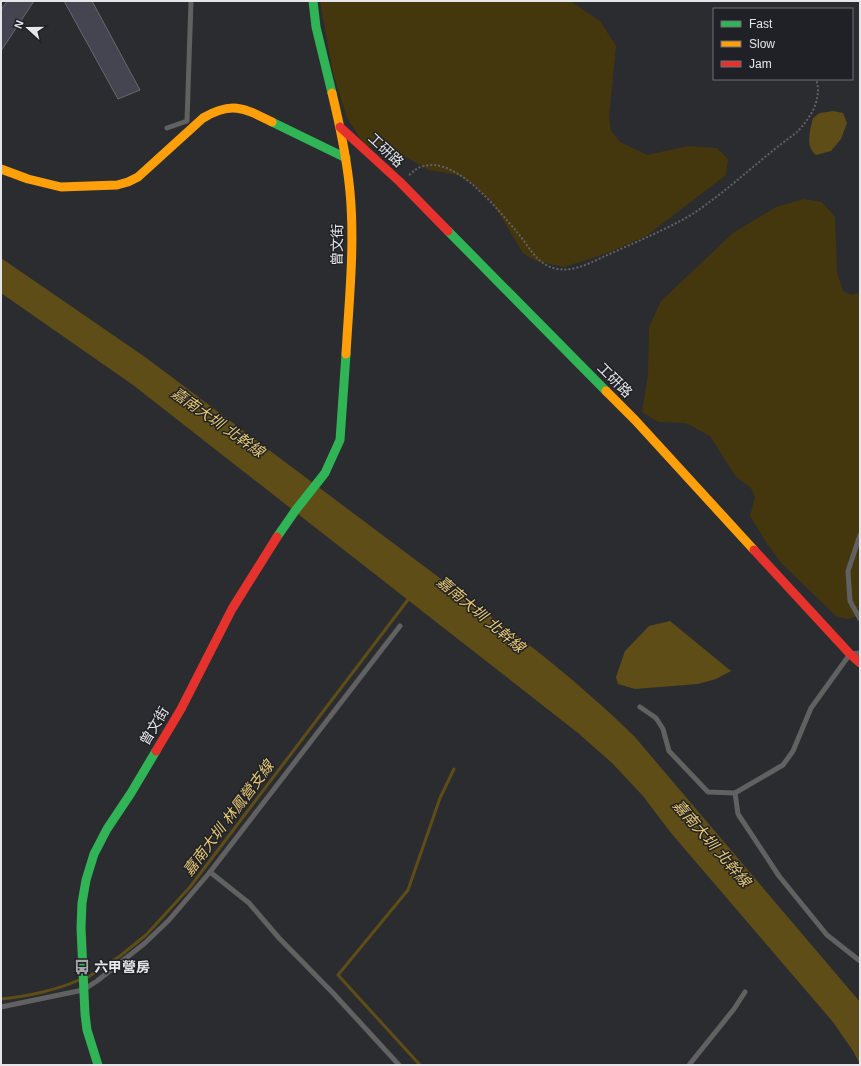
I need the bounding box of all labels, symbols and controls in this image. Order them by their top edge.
north arrow [8,8,48,48]
legend [713,8,853,80]
text: Fast [749,17,773,31]
text: N [12,19,26,30]
text: Slow [749,37,775,51]
text: Jam [749,57,772,71]
street label: 工研路 [365,130,407,170]
street label: 曾文街 [329,224,345,266]
street label: 工研路 [594,359,636,401]
water label: 嘉南大圳 北幹線 [168,384,269,461]
water label: 嘉南大圳 北幹線 [434,572,530,657]
street label: 曾文街 [136,704,172,748]
water label: 嘉南大圳 林鳳營支線 [179,756,278,879]
water label: 嘉南大圳 北幹線 [670,796,756,891]
bus stop icon: 六甲營房 [73,958,91,976]
place label: 六甲營房 [94,959,150,975]

